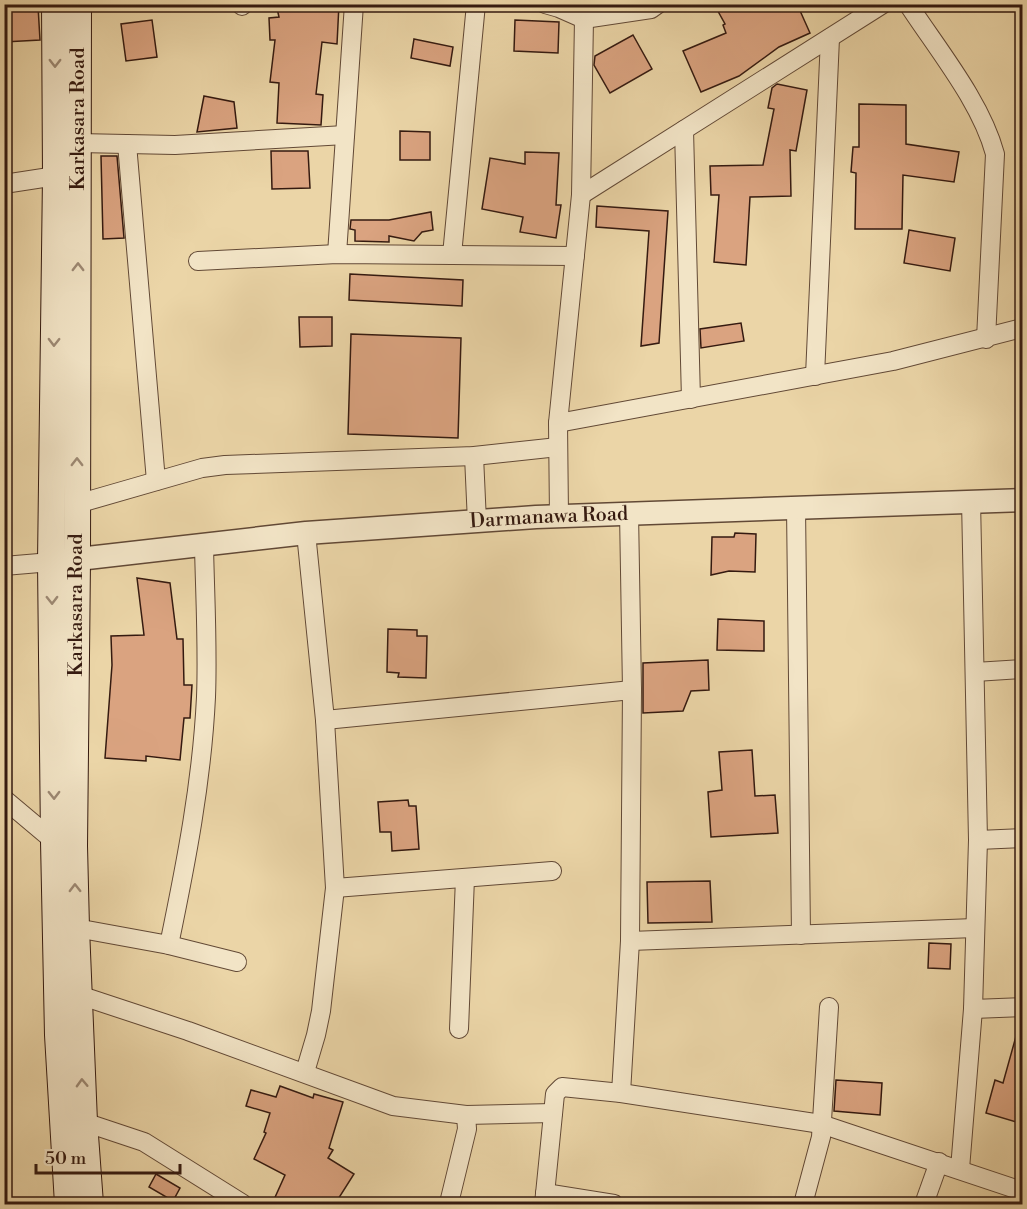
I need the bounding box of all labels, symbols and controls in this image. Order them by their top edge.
street label: Karkasara Road [66,47,91,191]
one-way arrow [49,58,61,67]
one-way arrow [72,263,84,272]
one-way arrow [48,337,60,346]
one-way arrow [71,458,83,467]
street label: Darmanawa Road [469,501,629,534]
street label: Karkasara Road [64,533,89,677]
one-way arrow [46,595,58,604]
one-way arrow [47,790,60,799]
one-way arrow [69,884,81,893]
one-way arrow [76,1079,89,1088]
scale bar [36,1137,180,1175]
text: 50 m [45,1147,87,1170]

